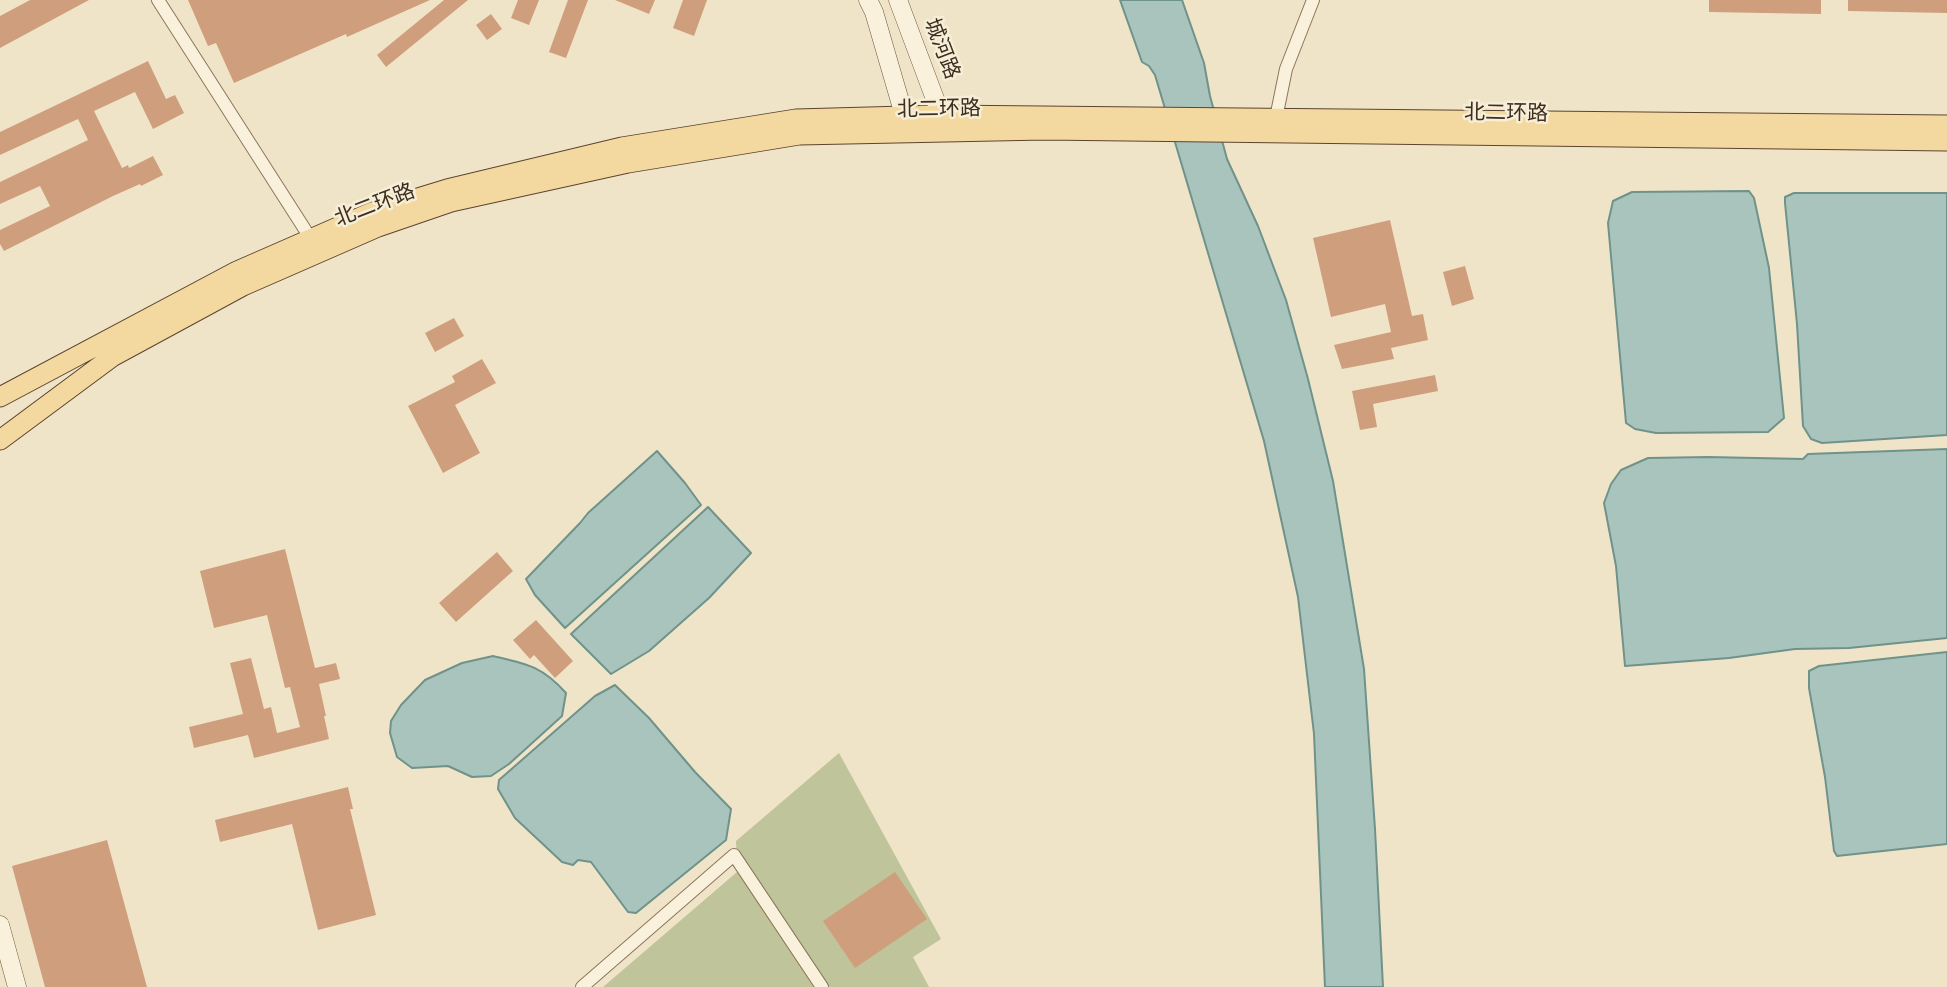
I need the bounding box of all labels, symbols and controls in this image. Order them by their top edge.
street label: 城河路 [918,15,964,83]
street label: 北二环路 [897,97,981,123]
street label: 北二环路 [1464,101,1548,127]
street label: 北二环路 [331,179,419,233]

